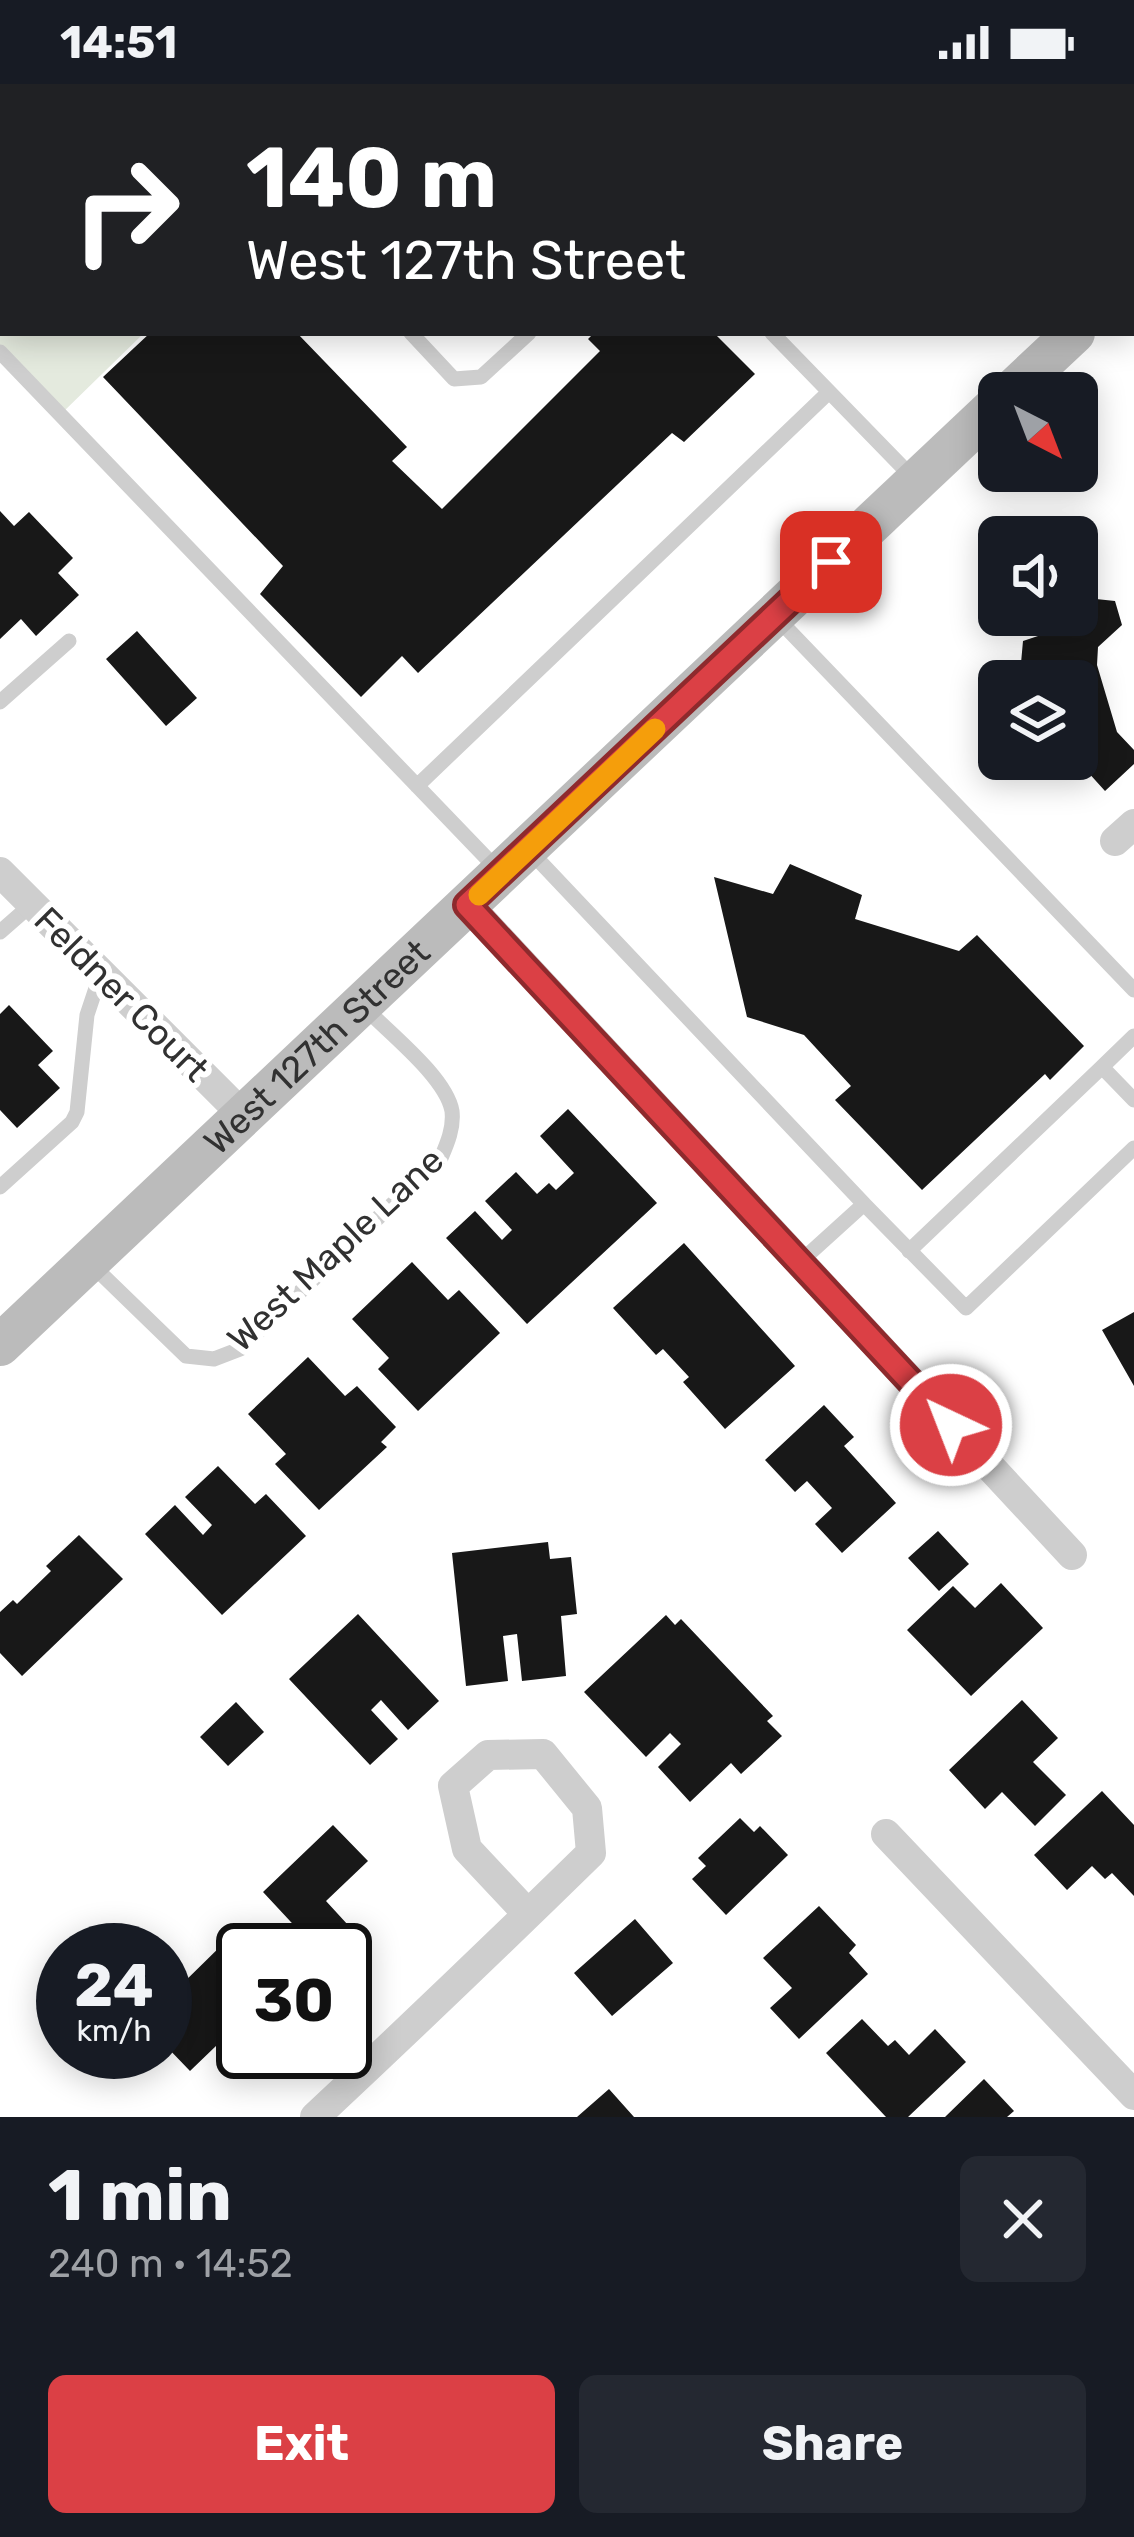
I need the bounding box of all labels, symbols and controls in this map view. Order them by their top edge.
text: 14:51 [60,16,177,69]
text: 140 m [246,128,497,228]
icon: right [48,132,204,288]
text: West 127th Street [246,229,686,293]
north arrow [978,372,1098,492]
map controls [978,372,1098,780]
pin [780,511,882,613]
button: sound [978,516,1098,636]
icon: arrive [798,529,864,595]
button: layers [978,660,1098,780]
street label: Feldner Court [26,898,218,1090]
street label: West 127th Street [195,931,438,1163]
street label: West Maple Lane [219,1138,452,1360]
position arrow [888,1362,1014,1488]
speed limit sign: 30 [216,1923,372,2079]
text: 24 [74,1950,154,2021]
text: km/h [77,2013,151,2049]
text: 1 min [48,2153,232,2238]
button: close [960,2156,1086,2282]
text: 240 m · 14:52 [48,2241,293,2287]
button: Exit [48,2375,555,2513]
button: Share [579,2375,1086,2513]

